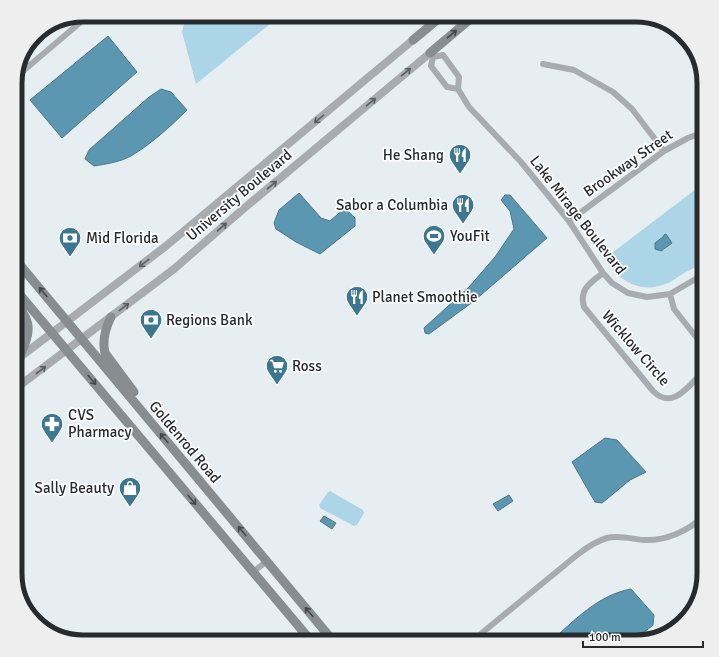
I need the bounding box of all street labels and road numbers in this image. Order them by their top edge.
street label: Brookway Street [580,126,676,200]
street label: University Boulevard [183,146,296,244]
street label: Lake Mirage Boulevard [526,152,630,278]
street label: Wicklow Circle [598,306,674,390]
street label: Goldenrod Road [145,397,225,487]

